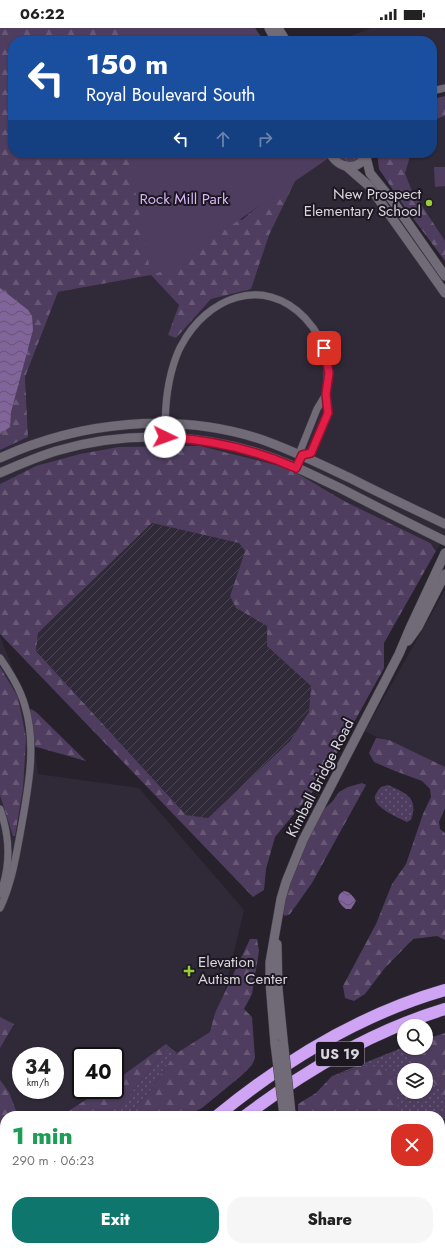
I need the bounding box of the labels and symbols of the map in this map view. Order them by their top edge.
place label: New Prospect Elementary School [304,183,421,222]
park label: Rock Mill Park [139,188,229,210]
marker: New Prospect Elementary School [424,198,434,208]
pin [307,331,341,365]
position arrow [144,416,186,458]
street label: Kimball Bridge Road [281,715,359,841]
place label: Elevation Autism Center [198,951,288,990]
marker: Elevation Autism Center [183,965,195,977]
road number: US 19 [316,1042,364,1066]
speed limit sign: 40 [72,1047,124,1099]

